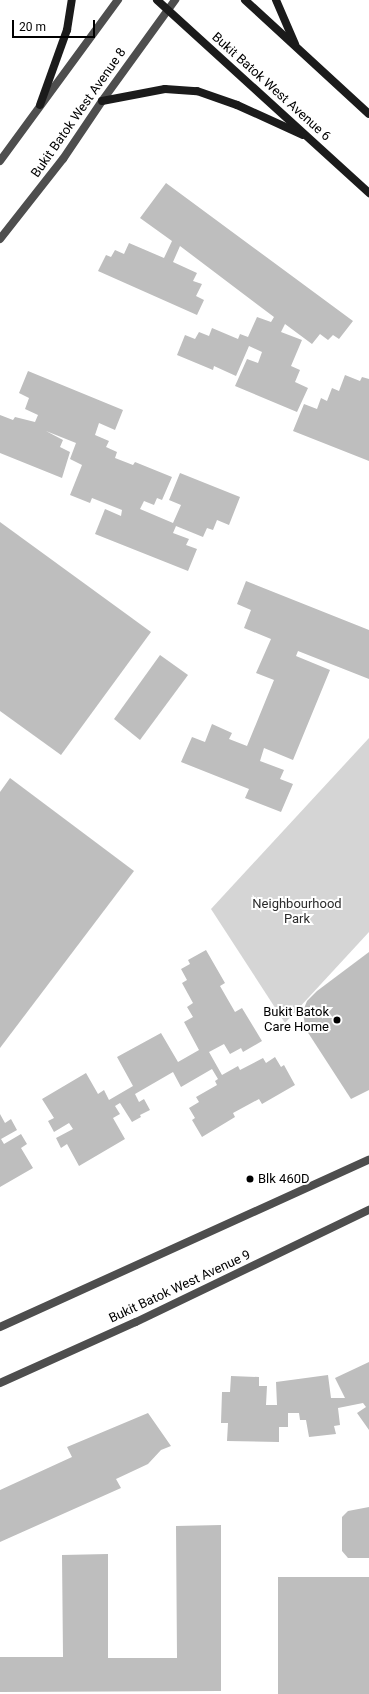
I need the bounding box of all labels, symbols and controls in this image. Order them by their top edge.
scale bar [14,12,97,38]
text: 20 m [19,20,46,34]
street label: Bukit Batok West Avenue 6 [208,30,334,144]
street label: Bukit Batok West Avenue 8 [28,45,130,181]
park label: Neighbourhood Park [252,897,342,928]
place label: Bukit Batok Care Home [263,1005,329,1036]
marker: Bukit Batok Care Home [332,1015,342,1025]
place label: Blk 460D [258,1171,310,1187]
marker: Blk 460D [245,1174,255,1184]
street label: Bukit Batok West Avenue 9 [107,1247,253,1327]

